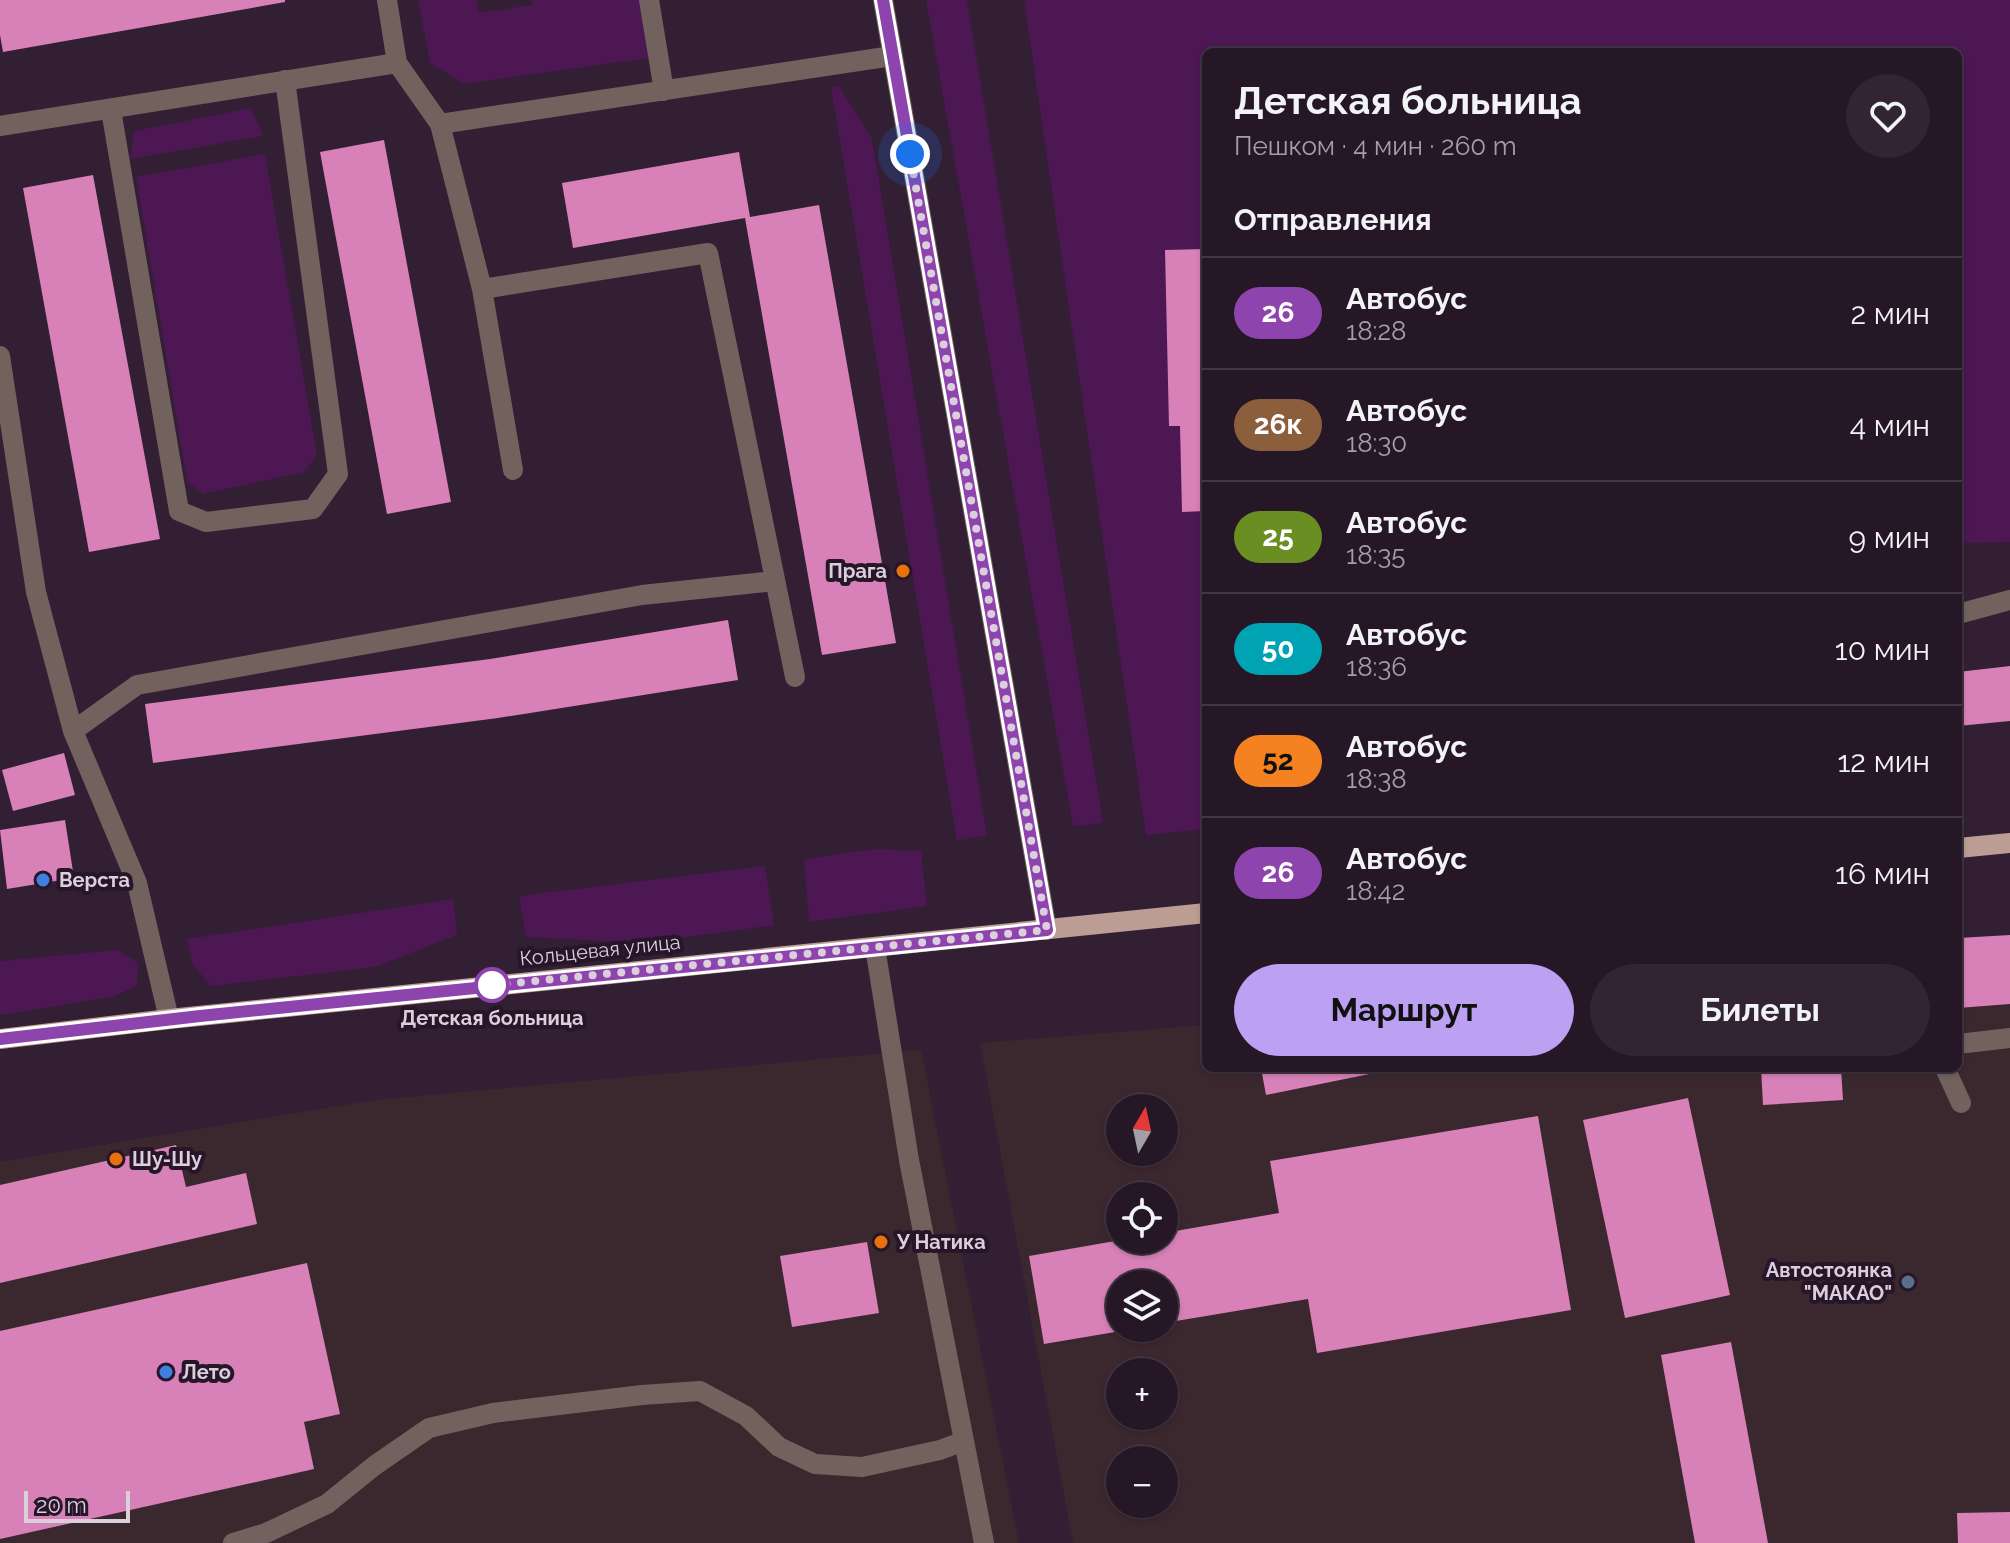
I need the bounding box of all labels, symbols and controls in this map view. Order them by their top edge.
button: heart [1846,74,1930,158]
text: Детская больница [1234,78,1582,123]
text: Пешком · 4 мин · 260 m [1234,131,1517,161]
your location [890,134,930,174]
text: Отправления [1234,202,1432,237]
text: Автобус [1346,281,1467,316]
text: 26 [1262,296,1294,329]
text: 2 мин [1850,296,1930,331]
text: 18:28 [1346,316,1406,346]
text: Автобус [1346,393,1467,428]
text: 26к [1254,408,1302,441]
text: 4 мин [1850,408,1930,443]
text: 18:30 [1346,428,1407,458]
text: Автобус [1346,505,1467,540]
text: 25 [1262,520,1294,553]
text: 9 мин [1848,520,1930,555]
text: 18:35 [1346,540,1406,570]
place label: Прага [828,559,887,583]
marker: Прага [894,562,912,580]
text: Автобус [1346,617,1467,652]
text: 50 [1262,632,1294,665]
text: 10 мин [1835,632,1930,667]
text: 18:36 [1346,652,1407,682]
text: Автобус [1346,729,1467,764]
text: 52 [1262,744,1294,777]
text: 12 мин [1838,744,1930,779]
text: 18:38 [1346,764,1407,794]
text: Автобус [1346,841,1467,876]
text: 26 [1262,856,1294,889]
text: 16 мин [1835,856,1930,891]
place label: Верста [59,868,130,892]
marker: Верста [34,871,52,889]
text: 18:42 [1346,876,1405,906]
street label: Кольцевая улица [518,930,682,970]
button: Маршрут [1234,964,1574,1056]
button: Билеты [1590,964,1930,1056]
marker: Детская больница [475,968,509,1002]
place label: Детская больница [401,1006,583,1030]
north arrow [1106,1094,1178,1166]
map controls [1106,1094,1178,1518]
place label: Шу-Шу [132,1147,202,1171]
marker: Шу-Шу [107,1150,125,1168]
button: locate [1106,1182,1178,1254]
place label: У Натика [896,1230,986,1254]
marker: У Натика [872,1233,890,1251]
place label: Автостоянка "МАКАО" [1766,1258,1892,1305]
button: layers [1106,1270,1178,1342]
marker: Автостоянка "МАКАО" [1899,1273,1917,1291]
button: + [1106,1358,1178,1430]
place label: Лето [182,1360,231,1384]
marker: Лето [157,1363,175,1381]
button: − [1106,1446,1178,1518]
scale bar [24,1487,130,1523]
text: 20 m [36,1492,87,1518]

